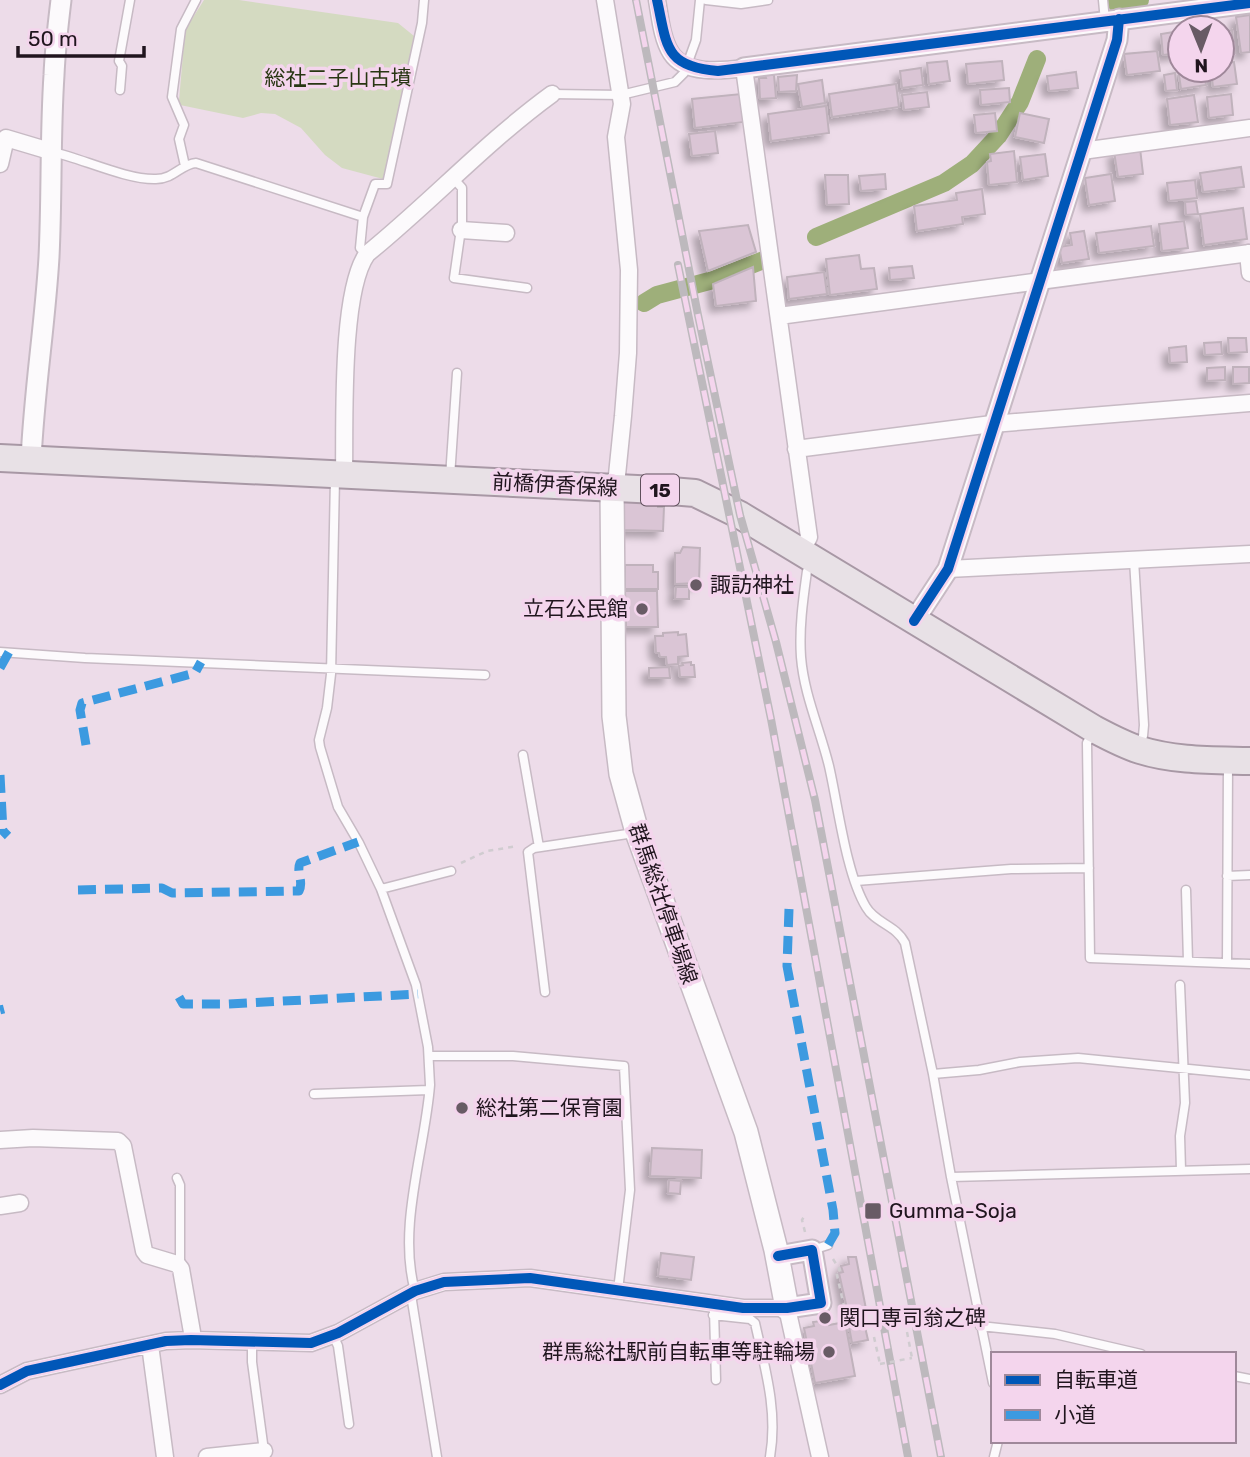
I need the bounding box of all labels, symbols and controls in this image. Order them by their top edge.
scale bar [18,14,144,58]
north arrow [1166,14,1236,84]
text: 50 m [28,26,78,51]
text: N [1194,54,1208,77]
park label: 総社二子山古墳 [265,65,412,90]
street label: 前橋伊香保線 [491,469,619,500]
road number: 15 [641,475,679,505]
place label: 諏訪神社 [710,572,794,597]
marker: 諏訪神社 [688,577,704,593]
place label: 立石公民館 [523,596,628,621]
marker: 立石公民館 [634,601,650,617]
street label: 群馬総社停車場線 [624,820,703,987]
place label: 総社第二保育園 [476,1095,623,1120]
marker: 総社第二保育園 [454,1100,470,1116]
place label: Gumma-Soja [889,1198,1017,1223]
marker: Gumma-Soja [863,1201,883,1221]
place label: 関口専司翁之碑 [839,1305,986,1330]
marker: 関口専司翁之碑 [817,1310,833,1326]
place label: 群馬総社駅前自転車等駐輪場 [542,1339,815,1364]
marker: 群馬総社駅前自転車等駐輪場 [821,1344,837,1360]
legend [991,1352,1236,1443]
text: 自転車道 [1054,1367,1138,1392]
text: 小道 [1054,1402,1096,1427]

